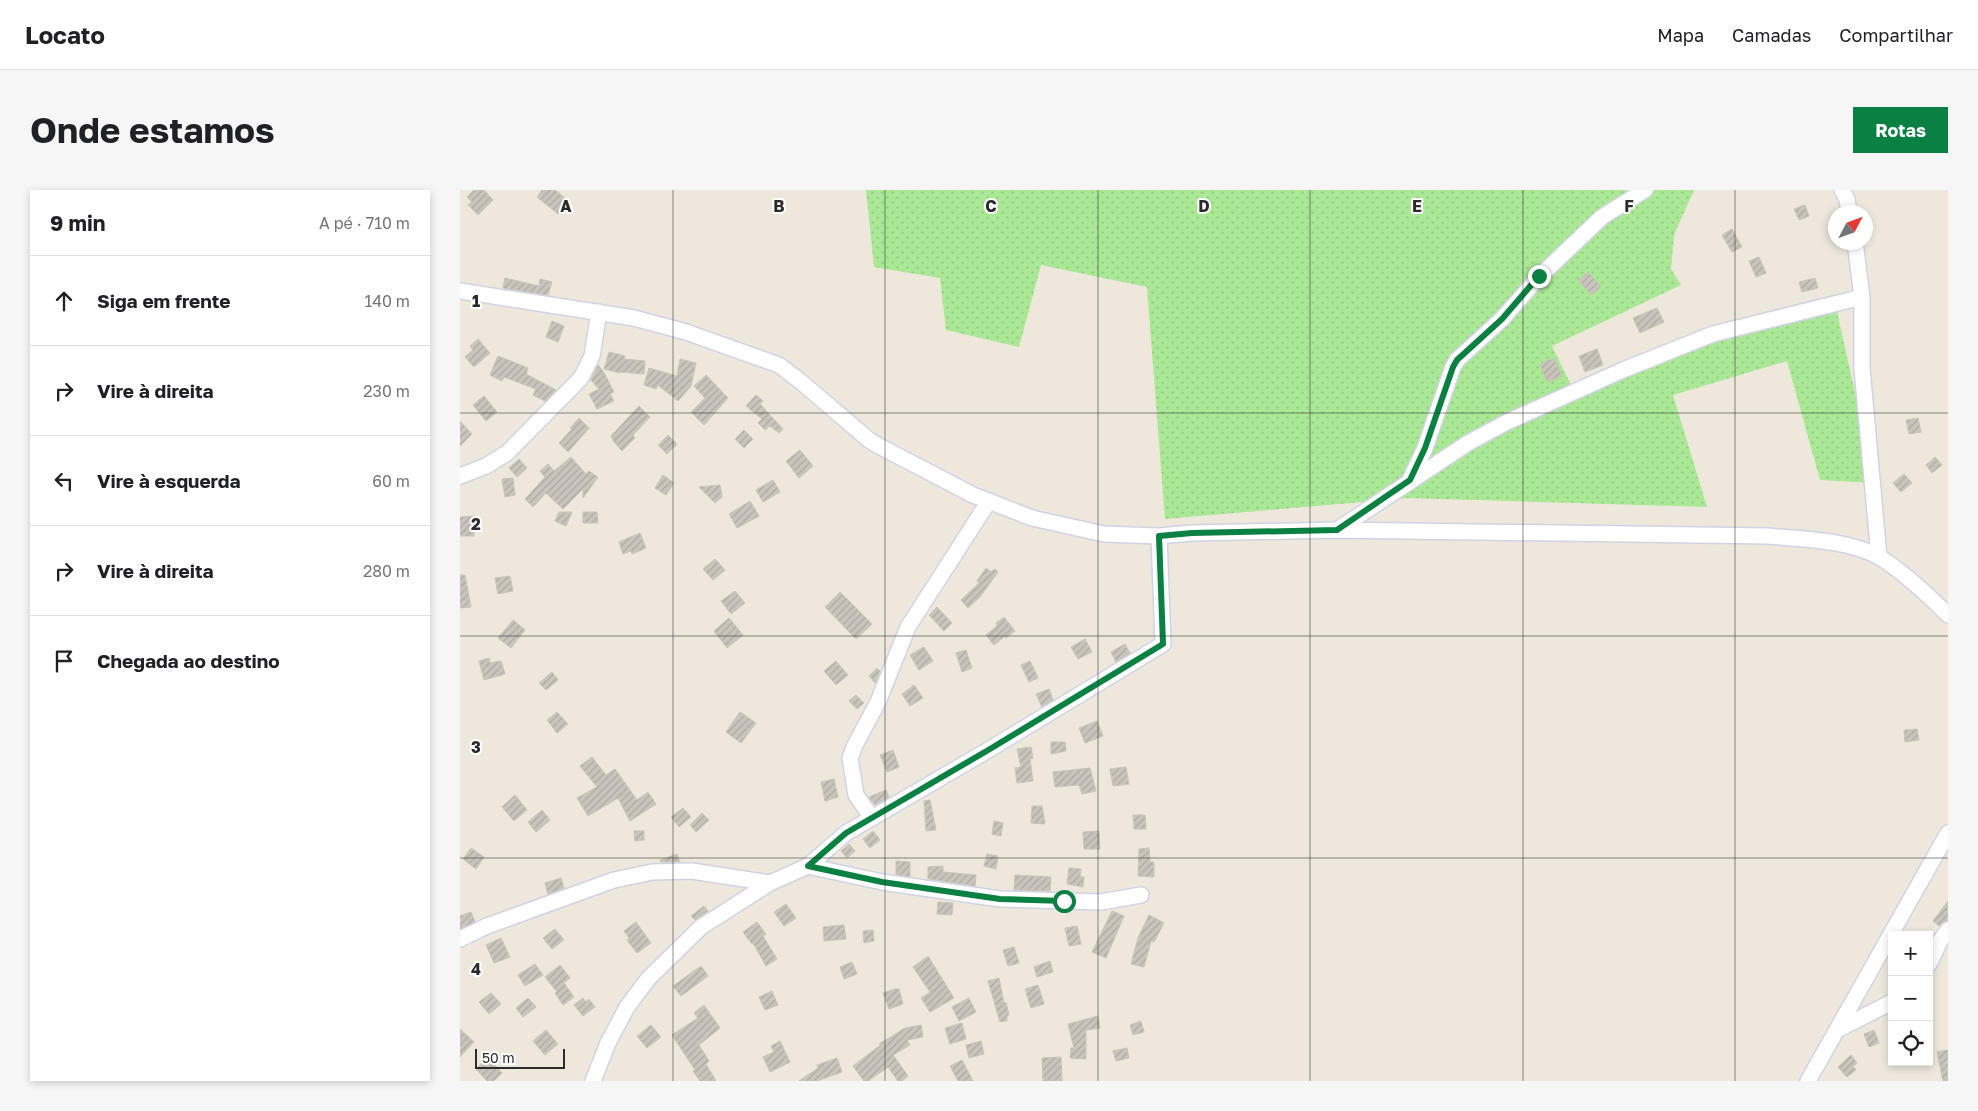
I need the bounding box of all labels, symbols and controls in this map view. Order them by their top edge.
text: Locato [25,20,105,49]
text: Mapa [1657,24,1704,46]
text: Camadas [1732,24,1811,46]
text: Compartilhar [1839,24,1953,46]
button: Rotas [1853,107,1948,153]
text: Onde estamos [30,109,275,151]
text: A [560,196,572,216]
text: B [773,196,785,216]
text: C [985,196,997,216]
text: D [1198,196,1210,216]
text: E [1412,196,1422,216]
text: F [1624,196,1634,216]
north arrow [1828,205,1873,250]
text: 9 min [50,210,105,236]
text: A pé · 710 m [319,213,410,233]
route end [1528,265,1551,288]
icon: ahead [50,287,78,315]
text: Siga em frente [97,289,231,312]
text: 140 m [364,291,410,311]
text: 1 [472,291,480,311]
icon: right [50,377,78,405]
text: Vire à direita [97,379,214,402]
text: 230 m [363,381,410,401]
icon: left [50,467,78,495]
text: Vire à esquerda [97,469,240,492]
text: 60 m [372,471,410,491]
text: 2 [471,514,481,534]
icon: right [50,557,78,585]
text: Vire à direita [97,559,214,582]
text: 280 m [363,561,410,581]
icon: arrive [50,647,78,675]
text: Chegada ao destino [97,649,280,672]
text: 3 [471,737,481,757]
route start [1053,890,1076,913]
map controls [1888,931,1933,1066]
button: + [1888,931,1933,976]
text: 4 [471,959,481,979]
button: − [1888,976,1933,1021]
button: locate [1888,1021,1933,1066]
scale bar [475,1046,565,1069]
text: 50 m [482,1049,515,1066]

